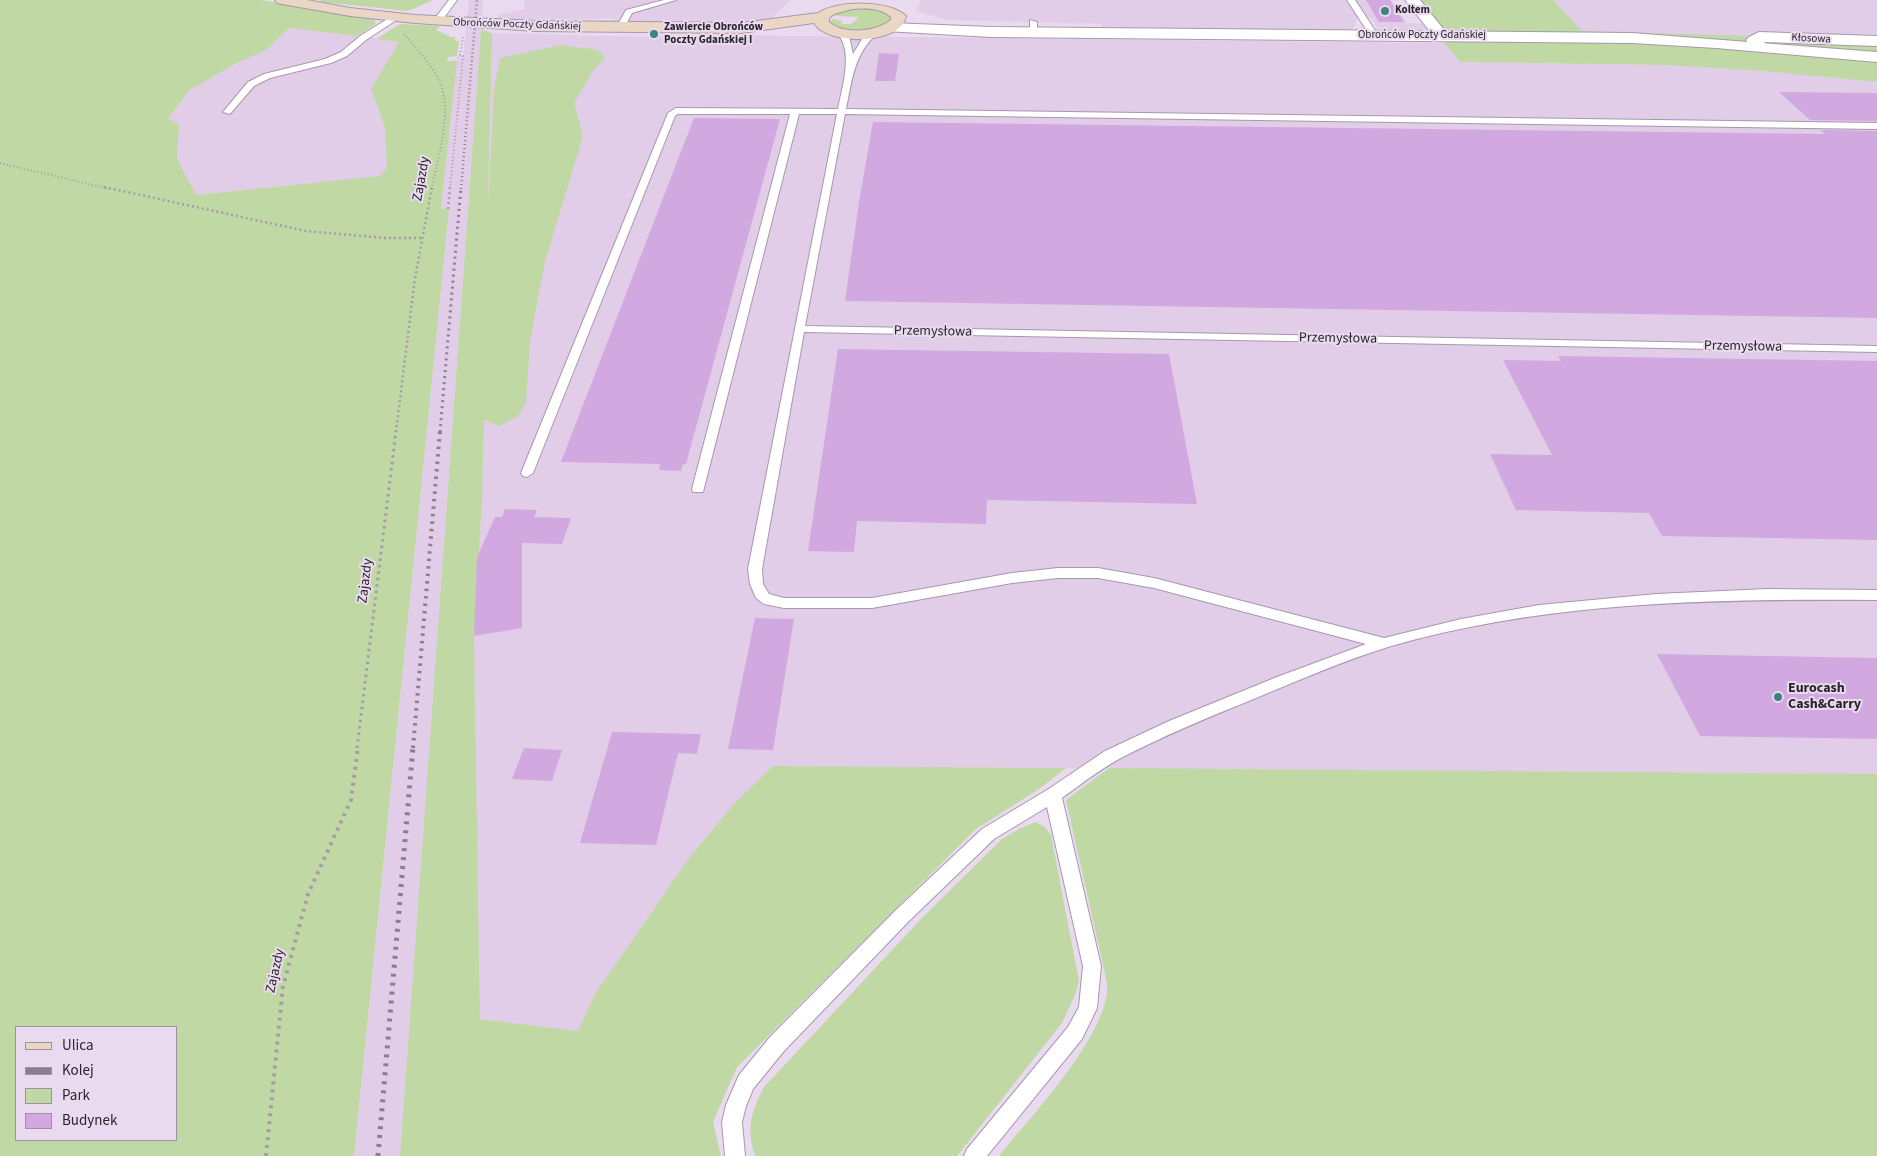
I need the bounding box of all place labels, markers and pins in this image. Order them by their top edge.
place label: Koltem [1395,4,1430,18]
marker: Koltem [1379,5,1391,17]
place label: Zawiercie Obrońców Poczty Gdańskiej I [664,21,763,47]
marker: Zawiercie Obrońców Poczty Gdańskiej I [648,28,660,40]
place label: Eurocash Cash&Carry [1788,681,1861,714]
marker: Eurocash Cash&Carry [1772,691,1784,703]

